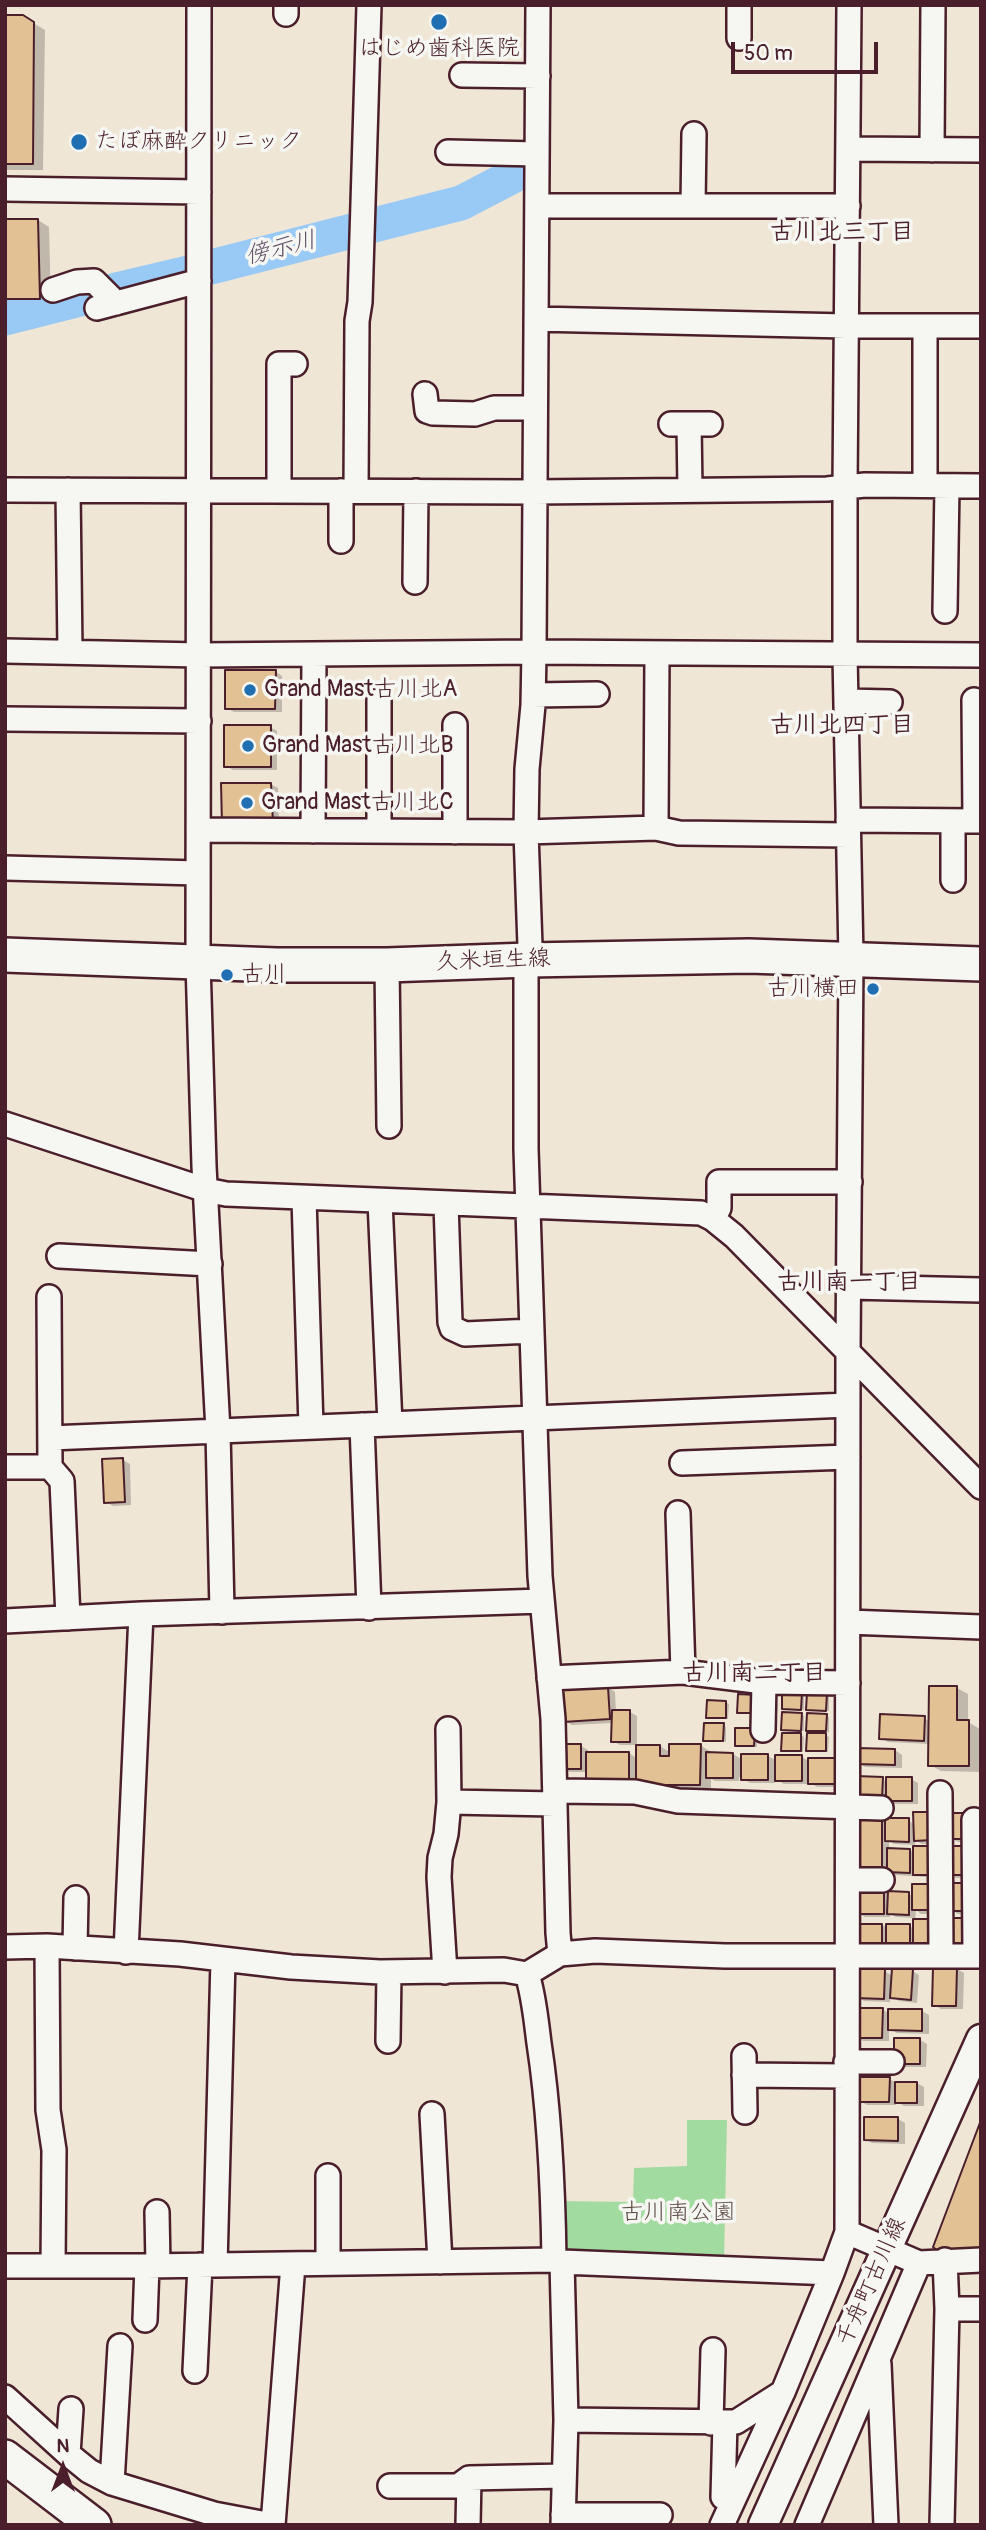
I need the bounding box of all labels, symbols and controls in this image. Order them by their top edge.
marker: はじめ歯科医院 [429,12,449,32]
scale bar [734,28,881,72]
place label: はじめ歯科医院 [359,35,519,63]
text: 50 m [744,40,793,67]
place label: たぼ麻酔クリニック [95,128,302,156]
marker: たぼ麻酔クリニック [69,132,89,152]
district label: 古川北三丁目 [770,219,914,247]
water label: 傍示川 [243,226,319,272]
place label: Grand Mast古川北A [264,676,457,704]
marker: Grand Mast古川北A [242,682,258,698]
district label: 古川北四丁目 [770,712,914,740]
place label: Grand Mast古川北B [262,732,454,760]
marker: Grand Mast古川北B [240,738,256,754]
place label: Grand Mast古川北C [261,789,454,817]
marker: Grand Mast古川北C [239,795,255,811]
street label: 久米垣生線 [435,945,551,977]
place label: 古川 [241,961,287,989]
marker: 古川 [219,967,235,983]
place label: 古川横田 [767,975,859,1003]
marker: 古川横田 [865,981,881,997]
district label: 古川南一丁目 [777,1269,921,1297]
district label: 古川南二丁目 [682,1660,826,1688]
park label: 古川南公園 [621,2199,735,2227]
street label: 千舟町古川線 [831,2213,913,2351]
north arrow [28,2432,98,2502]
text: N [57,2434,69,2458]

